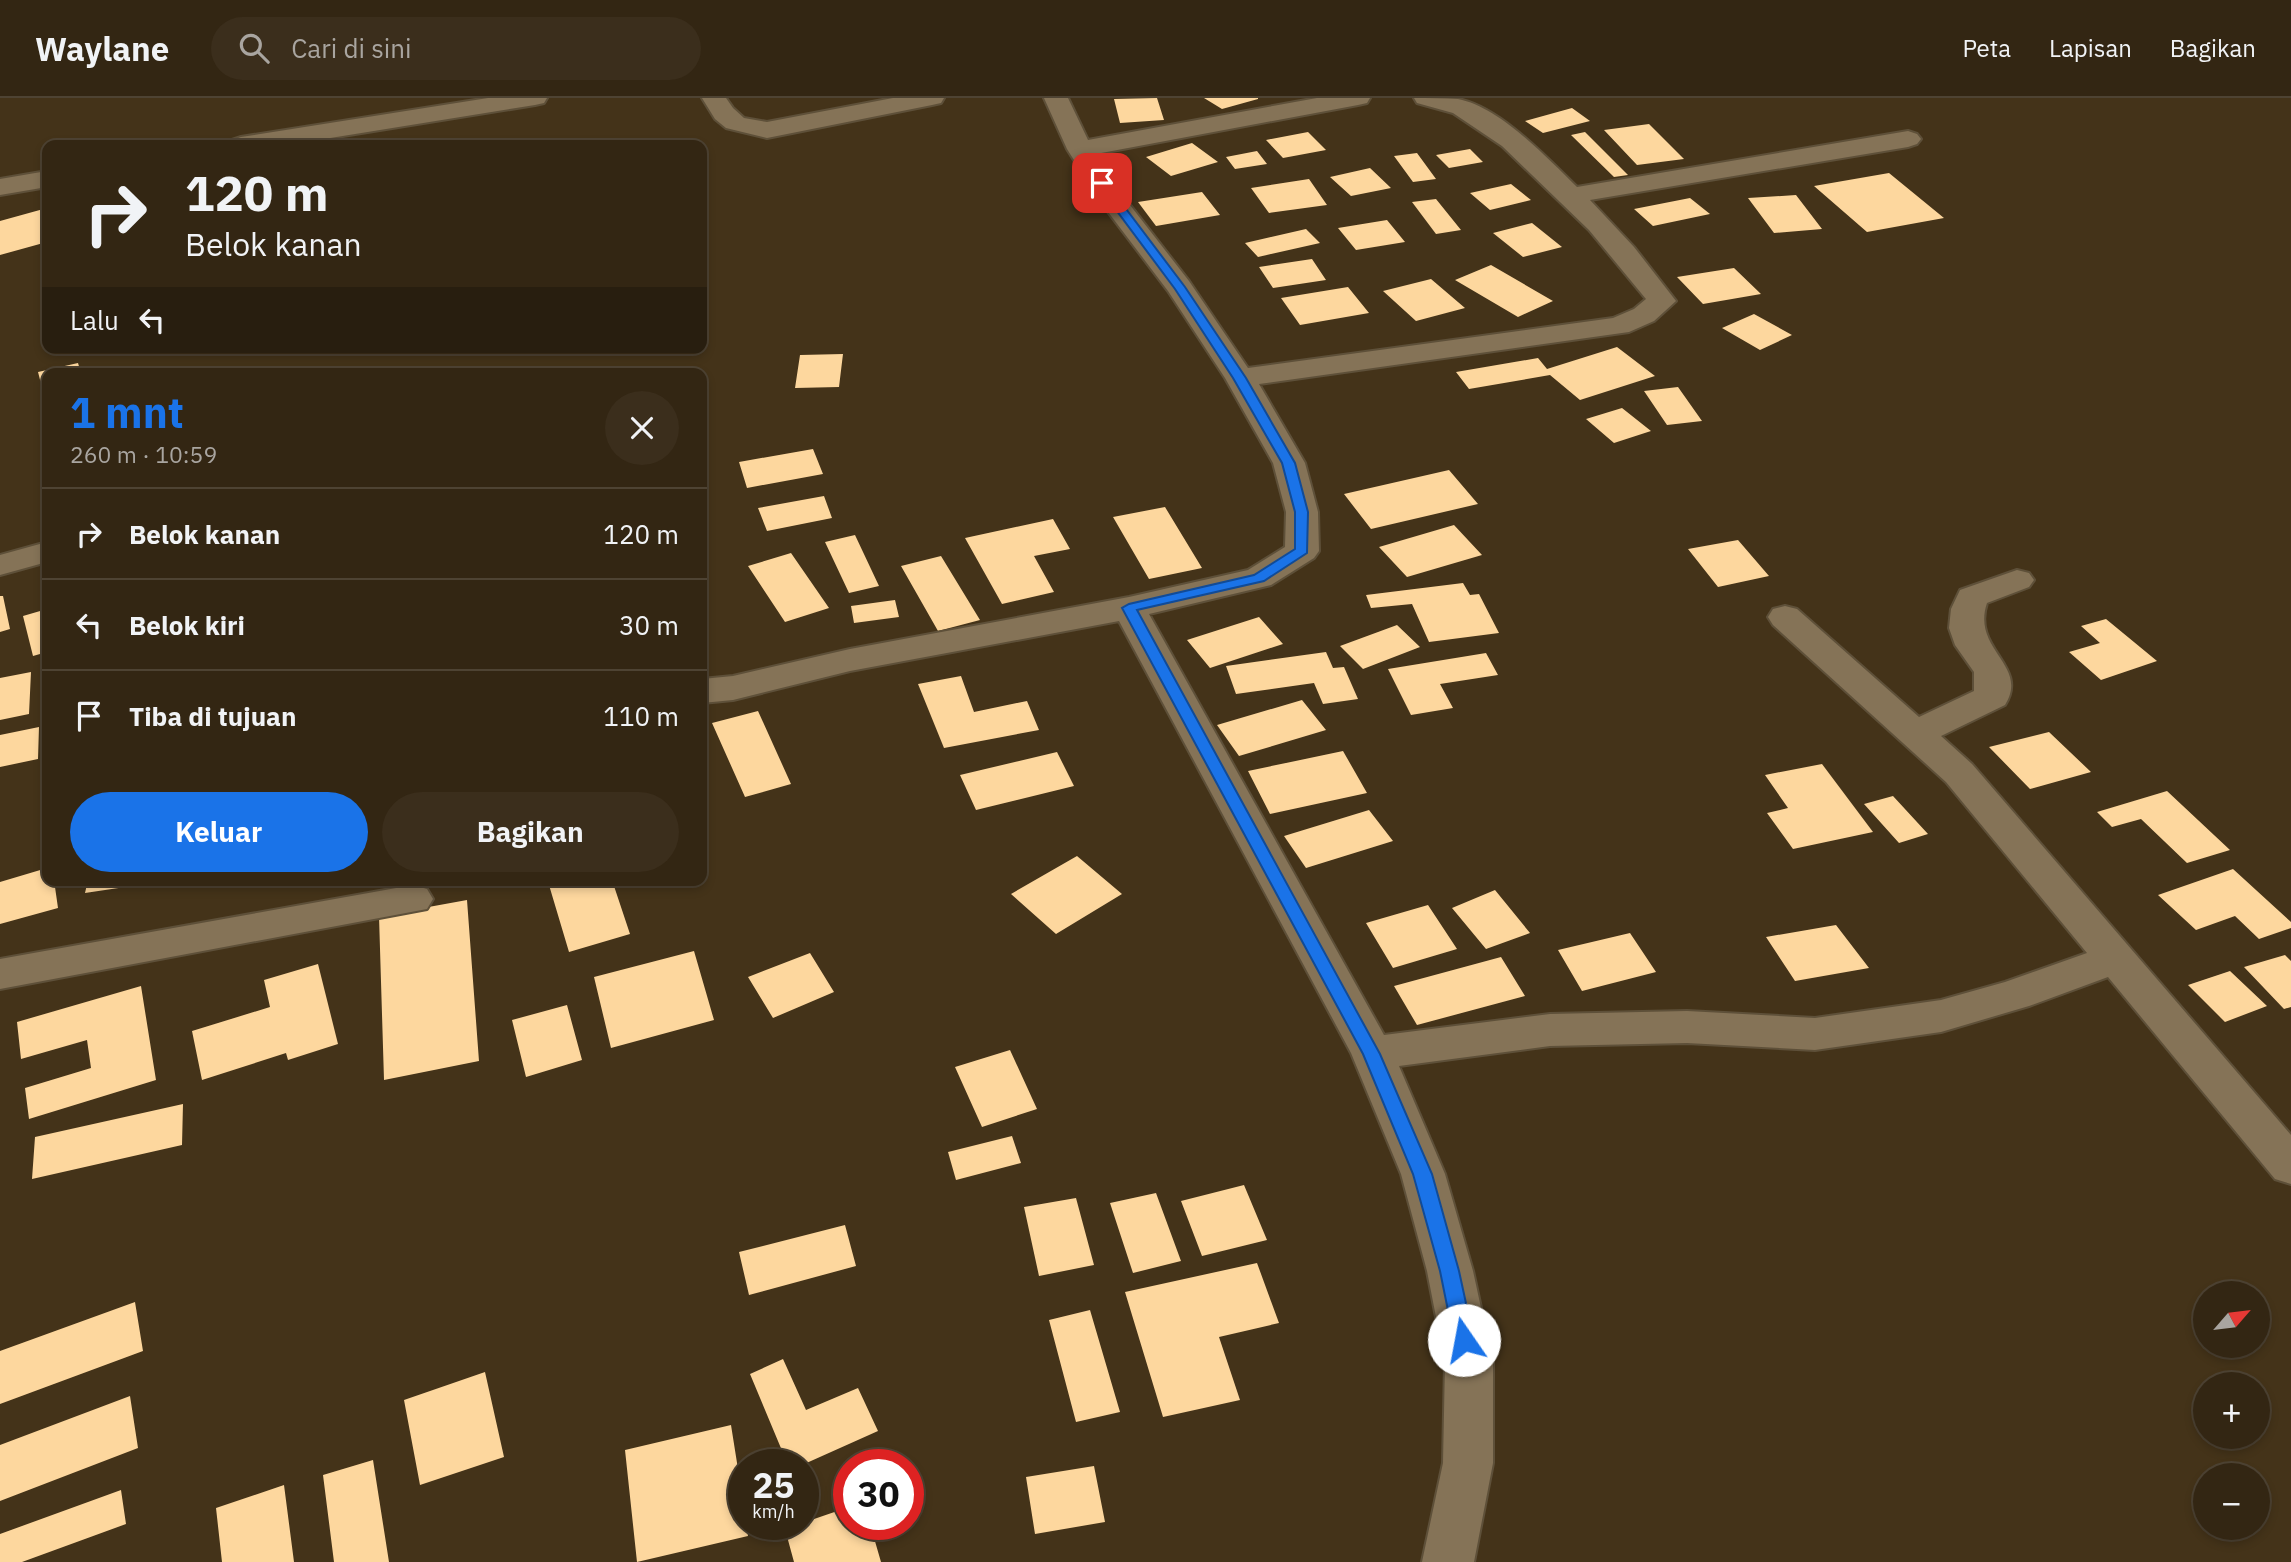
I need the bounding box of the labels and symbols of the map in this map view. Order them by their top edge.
pin [1072,153,1132,213]
north arrow [2193,1281,2270,1358]
position arrow [1427,1303,1501,1377]
speed limit sign: 30 [833,1449,924,1540]

